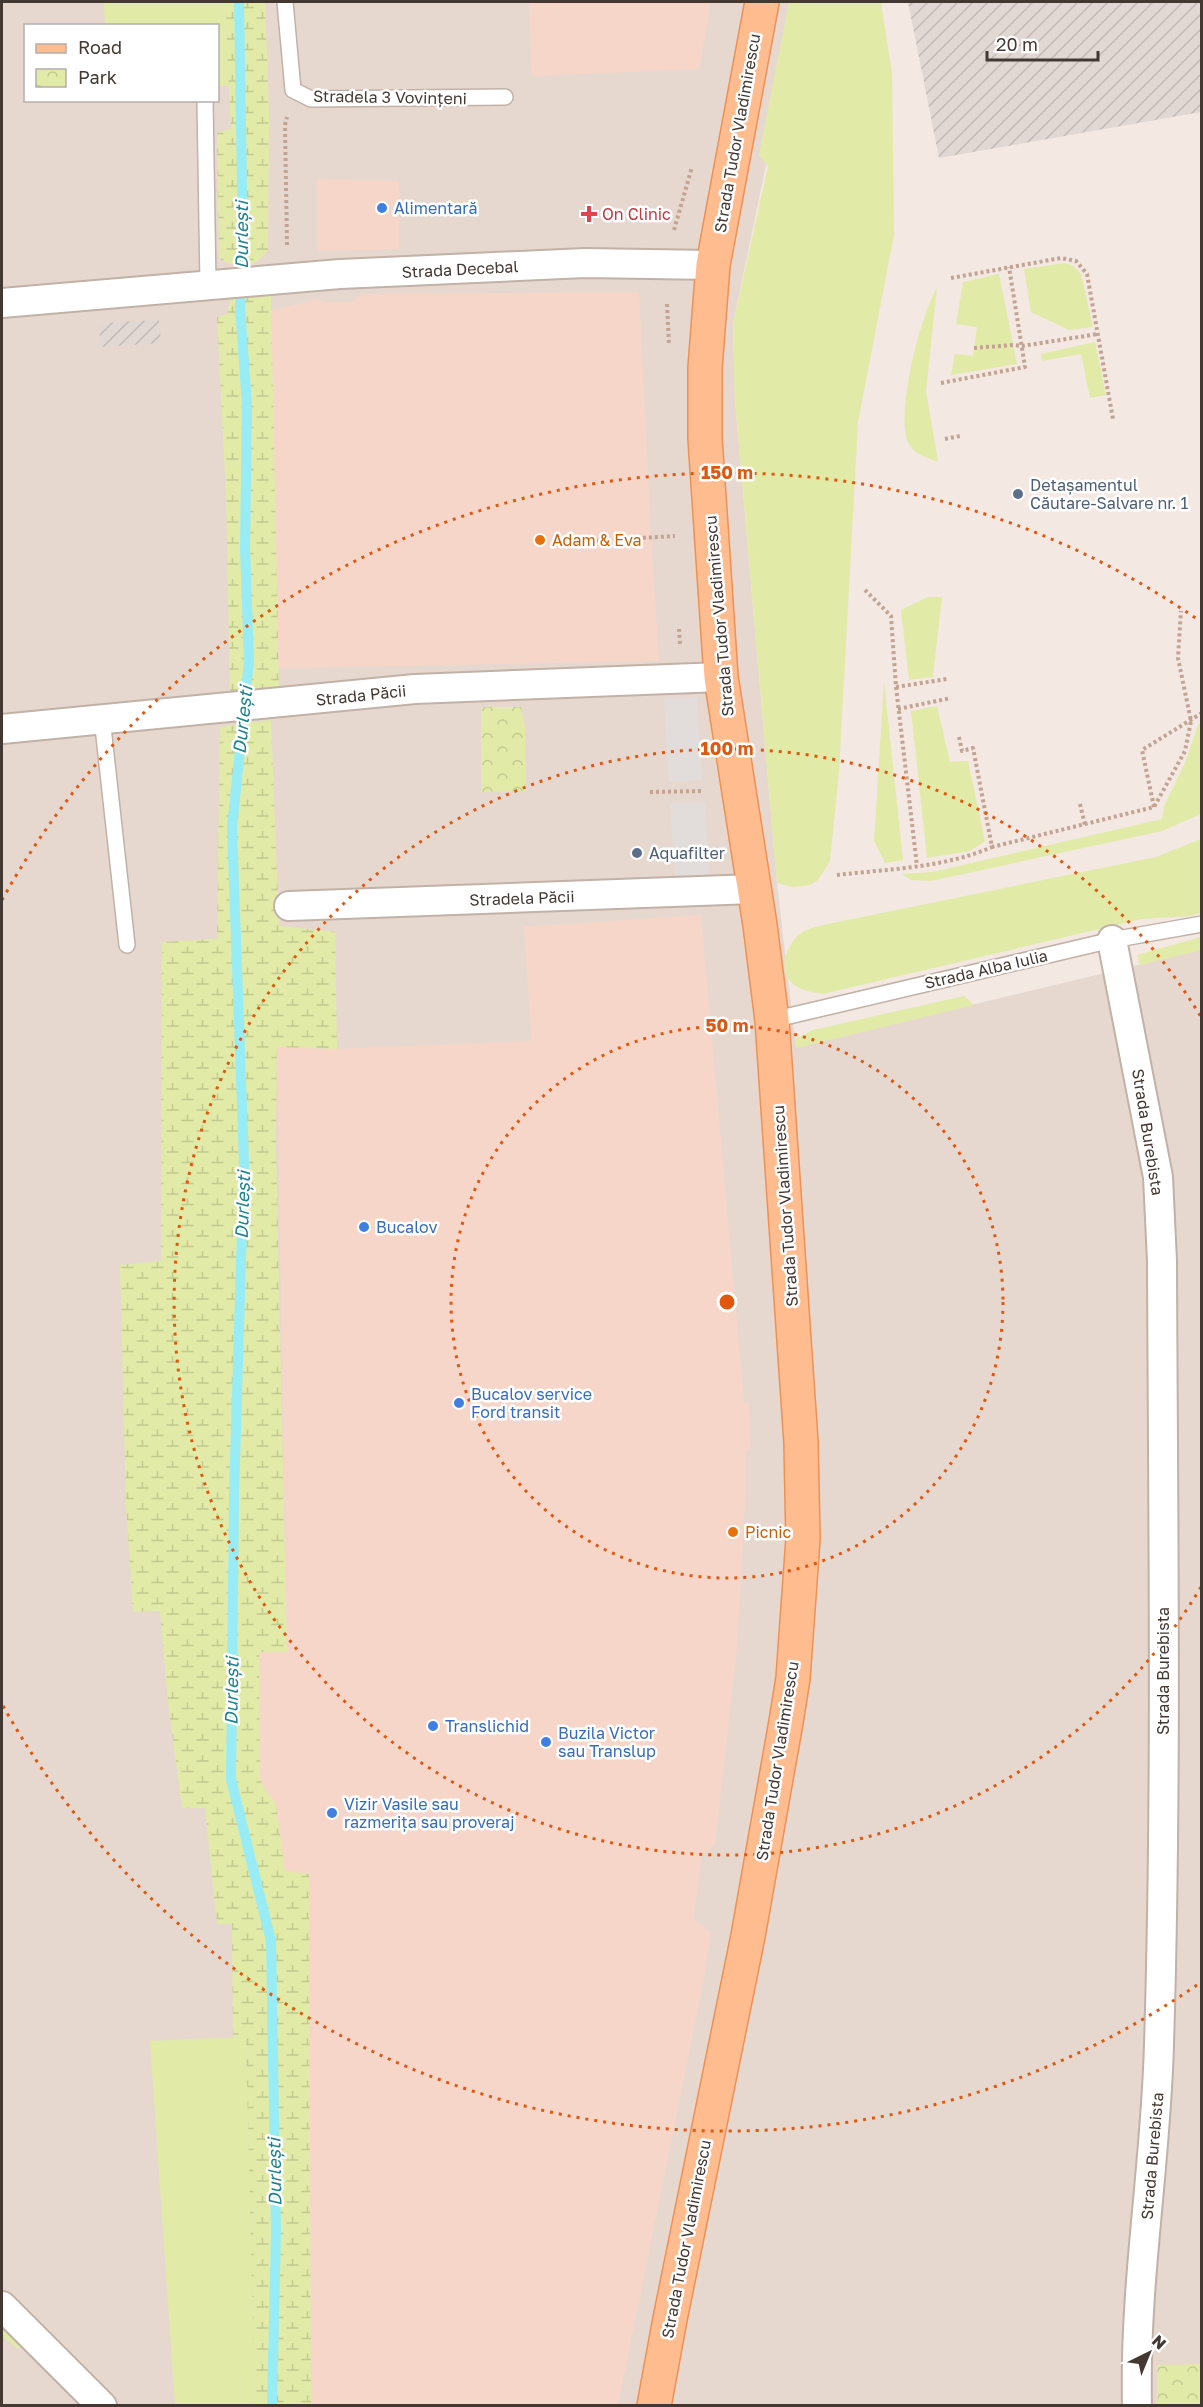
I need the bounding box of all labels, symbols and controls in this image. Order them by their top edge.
legend [24,24,219,102]
scale bar [987,24,1098,62]
street label: Strada Tudor Vladimirescu [710,32,764,234]
text: 20 m [996,33,1038,55]
text: Road [78,36,122,58]
text: Park [78,66,117,88]
street label: Stradela 3 Vovințeni [313,86,467,108]
place label: Alimentară [394,198,478,218]
water label: Durlești [230,199,253,269]
marker: Alimentară [375,201,389,215]
place label: On Clinic [602,204,671,224]
marker: On Clinic [580,205,598,223]
street label: Strada Decebal [401,256,519,282]
text: 150 m [701,461,753,483]
place label: Detașamentul Căutare-Salvare nr. 1 [1030,475,1188,513]
marker: Detașamentul Căutare-Salvare nr. 1 [1011,487,1025,501]
street label: Strada Tudor Vladimirescu [700,515,738,717]
place label: Adam & Eva [552,530,641,550]
marker: Adam & Eva [533,533,547,547]
street label: Strada Păcii [315,680,407,710]
water label: Durlești [228,683,258,755]
text: 100 m [701,737,753,759]
place label: Aquafilter [649,843,725,863]
marker: Aquafilter [630,846,644,860]
street label: Stradela Păcii [469,886,575,910]
street label: Strada Alba Iulia [922,945,1050,993]
text: 50 m [706,1014,748,1036]
street label: Strada Burebista [1128,1067,1168,1197]
street label: Strada Tudor Vladimirescu [768,1105,802,1307]
water label: Durlești [230,1168,255,1239]
place label: Bucalov [376,1217,437,1237]
marker: Bucalov [357,1220,371,1234]
centre of rings [717,1292,737,1312]
place label: Bucalov service Ford transit [471,1384,592,1422]
marker: Bucalov service Ford transit [452,1396,466,1410]
place label: Picnic [745,1522,792,1542]
marker: Picnic [726,1525,740,1539]
street label: Strada Burebista [1153,1607,1173,1735]
water label: Durlești [219,1655,244,1725]
street label: Strada Tudor Vladimirescu [751,1660,803,1862]
place label: Translichid [445,1716,529,1736]
marker: Translichid [426,1719,440,1733]
place label: Buzila Victor sau Translup [558,1723,656,1761]
marker: Buzila Victor sau Translup [539,1735,553,1749]
place label: Vizir Vasile sau razmerița sau proveraj [344,1794,514,1832]
marker: Vizir Vasile sau razmerița sau proveraj [325,1806,339,1820]
street label: Strada Burebista [1136,2091,1168,2221]
water label: Durlești [262,2136,287,2206]
street label: Strada Tudor Vladimirescu [657,2138,715,2340]
north arrow [1119,2323,1179,2383]
text: N [1148,2331,1171,2353]

